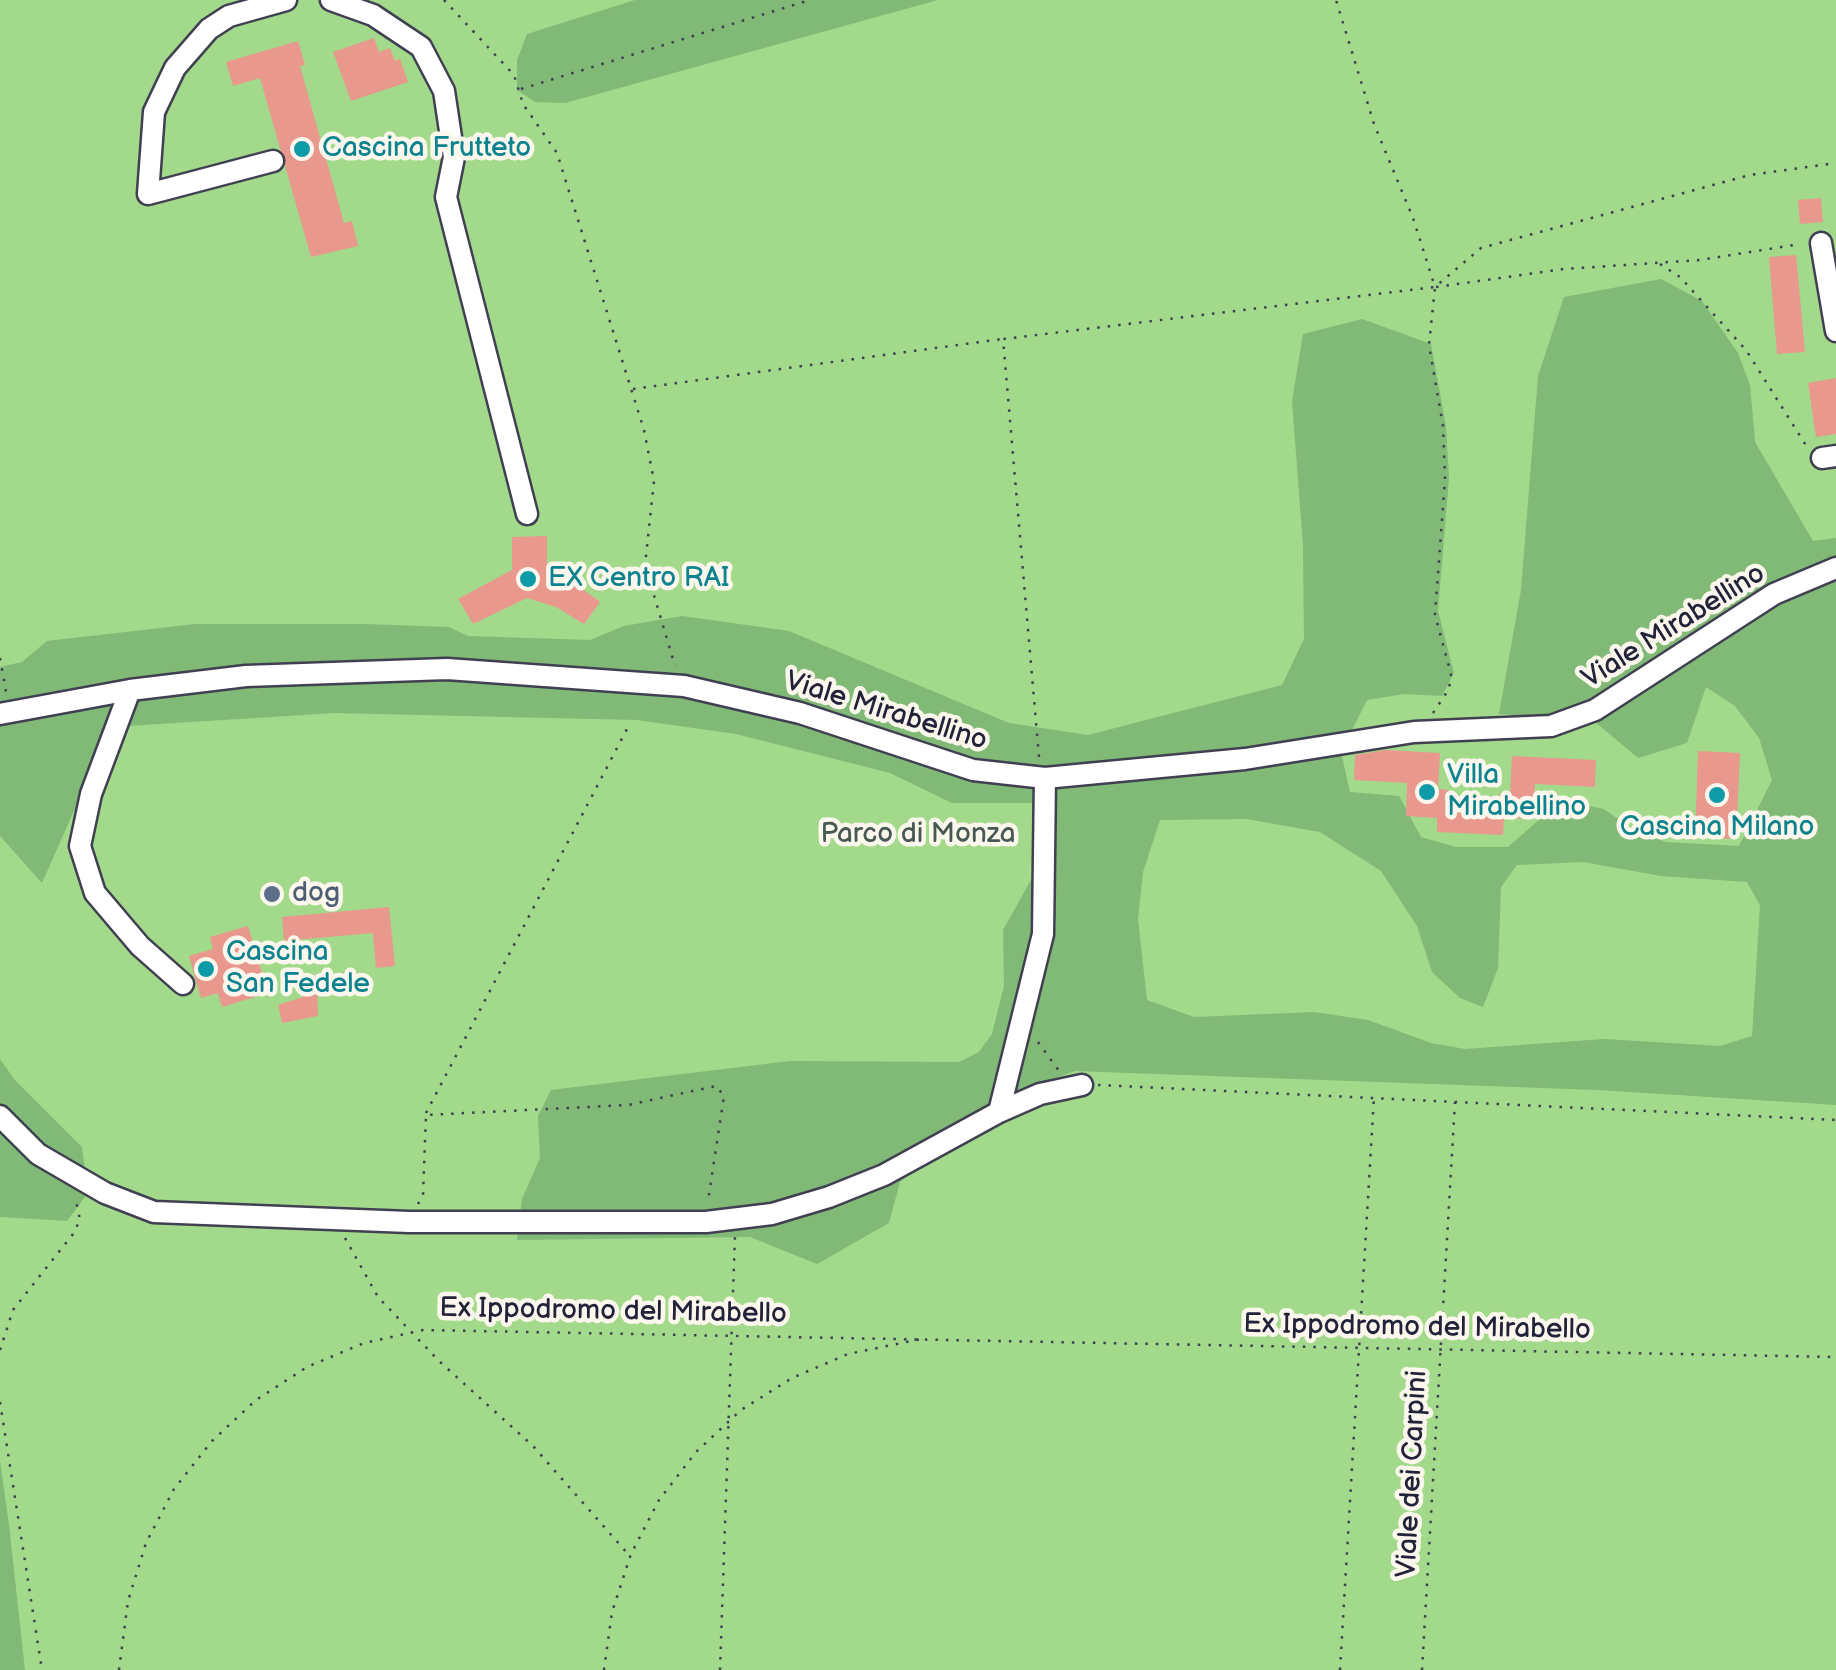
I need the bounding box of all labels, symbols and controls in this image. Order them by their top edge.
place label: Cascina Frutteto [322,132,531,166]
marker: Cascina Frutteto [291,138,313,160]
street label: Viale Mirabellino [1576,557,1772,697]
place label: EX Centro RAI [548,562,729,596]
marker: EX Centro RAI [517,568,539,590]
street label: Viale Mirabellino [781,665,991,759]
place label: Villa Mirabellino [1447,759,1586,825]
marker: Villa Mirabellino [1416,781,1438,803]
marker: Cascina Milano [1706,784,1728,806]
place label: Cascina Milano [1620,811,1814,845]
park label: Parco di Monza [820,818,1016,852]
place label: dog [292,877,340,911]
marker: dog [261,883,283,905]
place label: Cascina San Fedele [226,936,370,1002]
marker: Cascina San Fedele [195,958,217,980]
street label: Ex Ippodromo del Mirabello [439,1292,787,1332]
street label: Ex Ippodromo del Mirabello [1243,1308,1591,1348]
street label: Viale dei Carpini [1391,1369,1435,1579]

